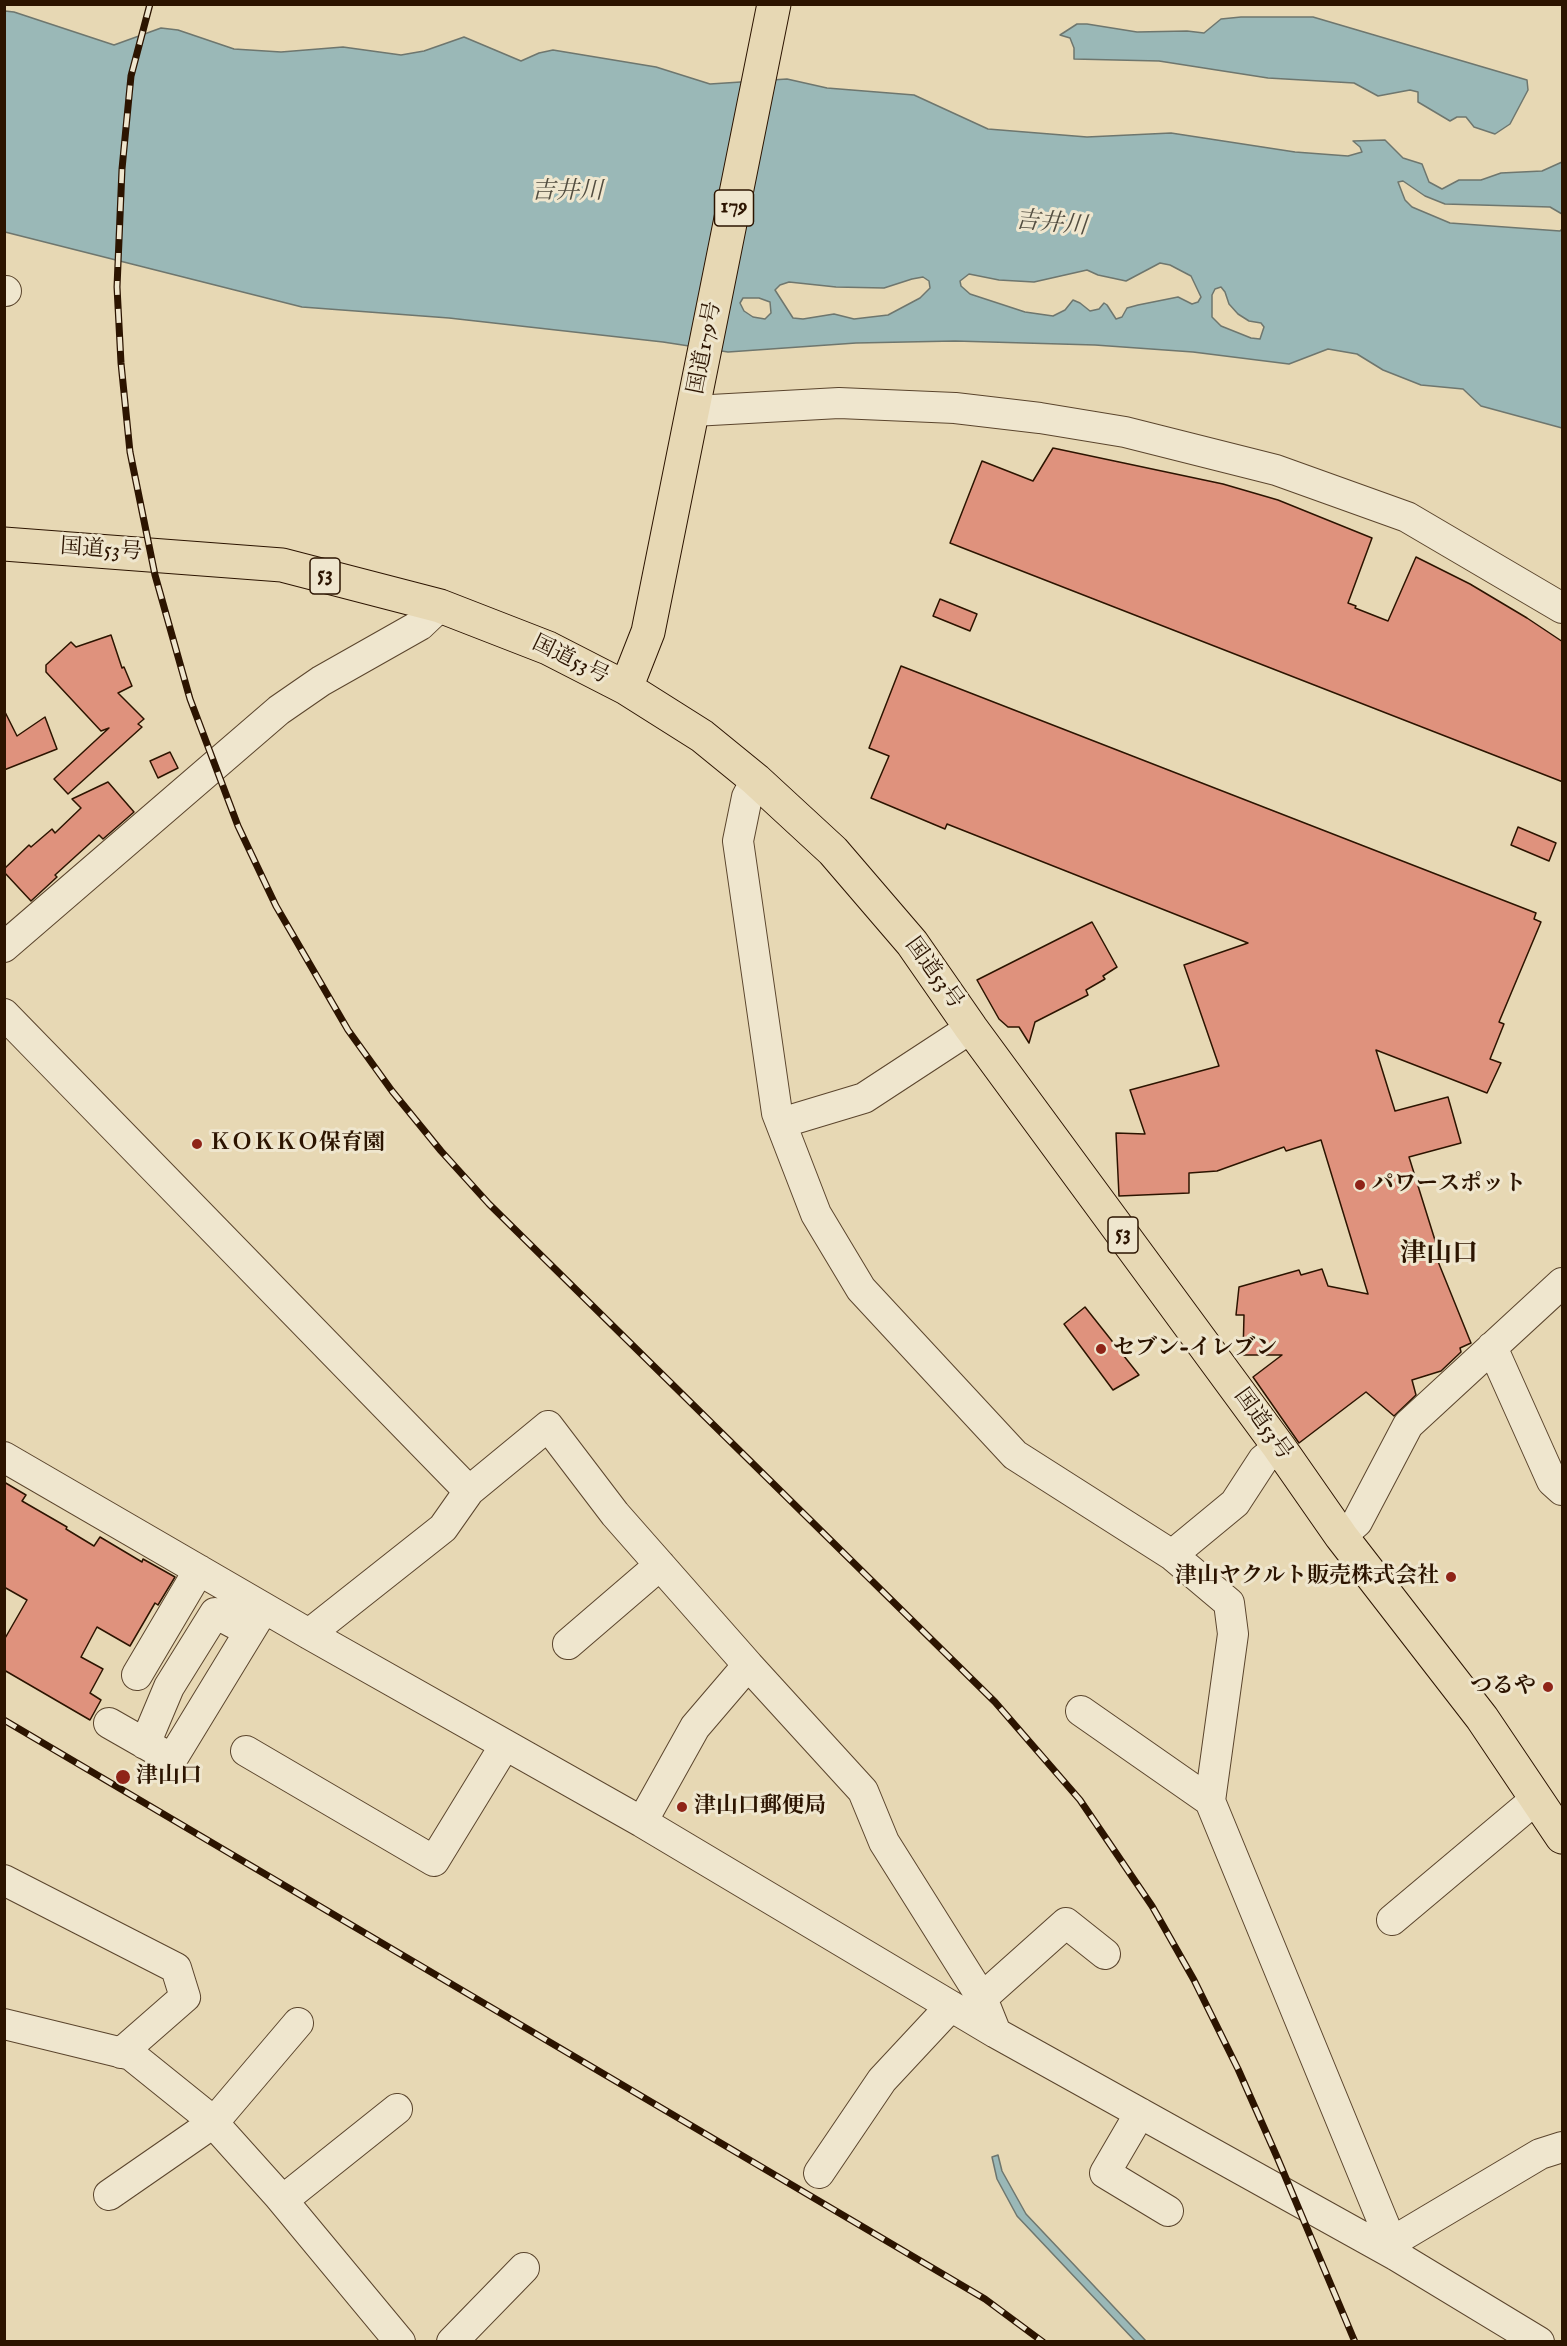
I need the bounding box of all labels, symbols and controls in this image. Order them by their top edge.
water label: 吉井川 [531,179,603,207]
road number: 179 [714,190,754,226]
water label: 吉井川 [1014,208,1088,242]
street label: 国道179号 [684,299,728,397]
street label: 国道53号 [59,535,143,567]
road number: 53 [310,558,340,594]
street label: 国道53号 [527,631,613,691]
street label: 国道53号 [898,933,968,1015]
place label: ＫＯＫＫＯ保育園 [209,1131,385,1157]
marker: ＫＯＫＫＯ保育園 [190,1137,204,1151]
place label: パワースポット [1372,1172,1526,1198]
marker: パワースポット [1353,1178,1367,1192]
road number: 53 [1108,1217,1138,1253]
district label: 津山口 [1400,1240,1478,1272]
place label: セブン-イレブン [1113,1336,1277,1362]
marker: セブン-イレブン [1094,1342,1108,1356]
street label: 国道53号 [1227,1384,1297,1466]
place label: 津山ヤクルト販売株式会社 [1175,1564,1439,1590]
marker: 津山ヤクルト販売株式会社 [1444,1570,1458,1584]
place label: つるや [1470,1674,1536,1700]
marker: つるや [1541,1680,1555,1694]
place label: 津山口 [136,1764,202,1790]
marker: 津山口 [114,1768,132,1786]
place label: 津山口郵便局 [694,1794,826,1820]
marker: 津山口郵便局 [675,1800,689,1814]

